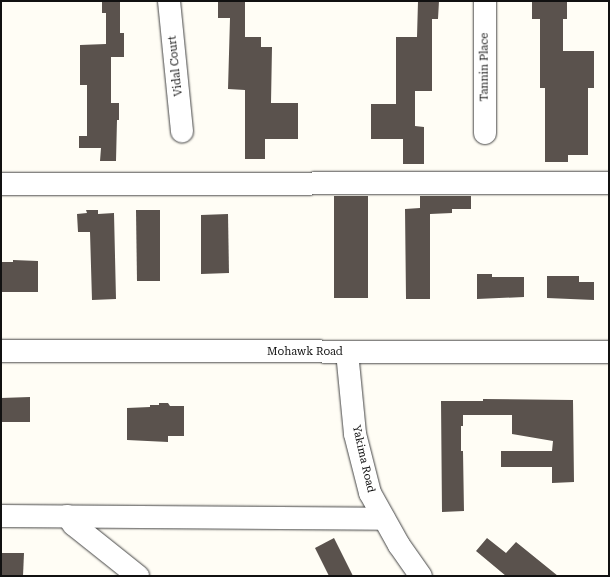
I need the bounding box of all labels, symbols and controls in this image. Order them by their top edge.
street label: Tannin Place [478,33,492,101]
street label: Vidal Court [166,35,186,97]
street label: Mohawk Road [267,345,343,359]
street label: Yakima Road [349,424,377,494]

